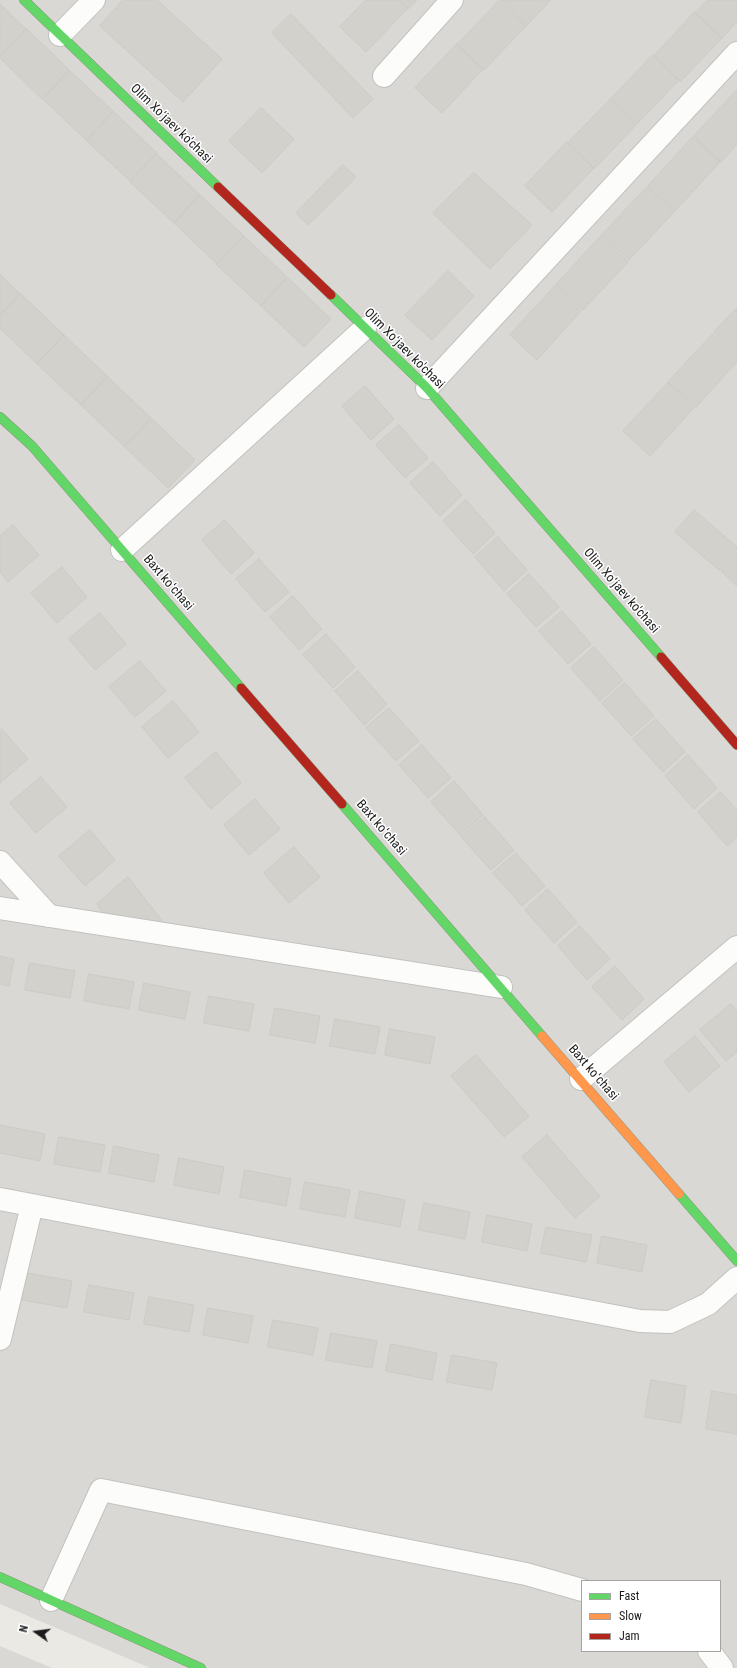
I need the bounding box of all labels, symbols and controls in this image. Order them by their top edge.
street label: Olim Xoʻjaev ko'chasi [127,81,215,167]
street label: Olim Xoʻjaev ko'chasi [360,305,448,393]
street label: Olim Xoʻjaev ko'chasi [580,545,662,637]
street label: Baxt koʻchasi [140,552,196,614]
street label: Baxt koʻchasi [353,797,409,859]
street label: Baxt koʻchasi [565,1042,621,1104]
legend [581,1580,721,1652]
text: Fast [619,1589,639,1603]
text: Slow [619,1609,642,1623]
north arrow [16,1612,56,1652]
text: N [17,1624,31,1634]
text: Jam [619,1629,640,1643]

